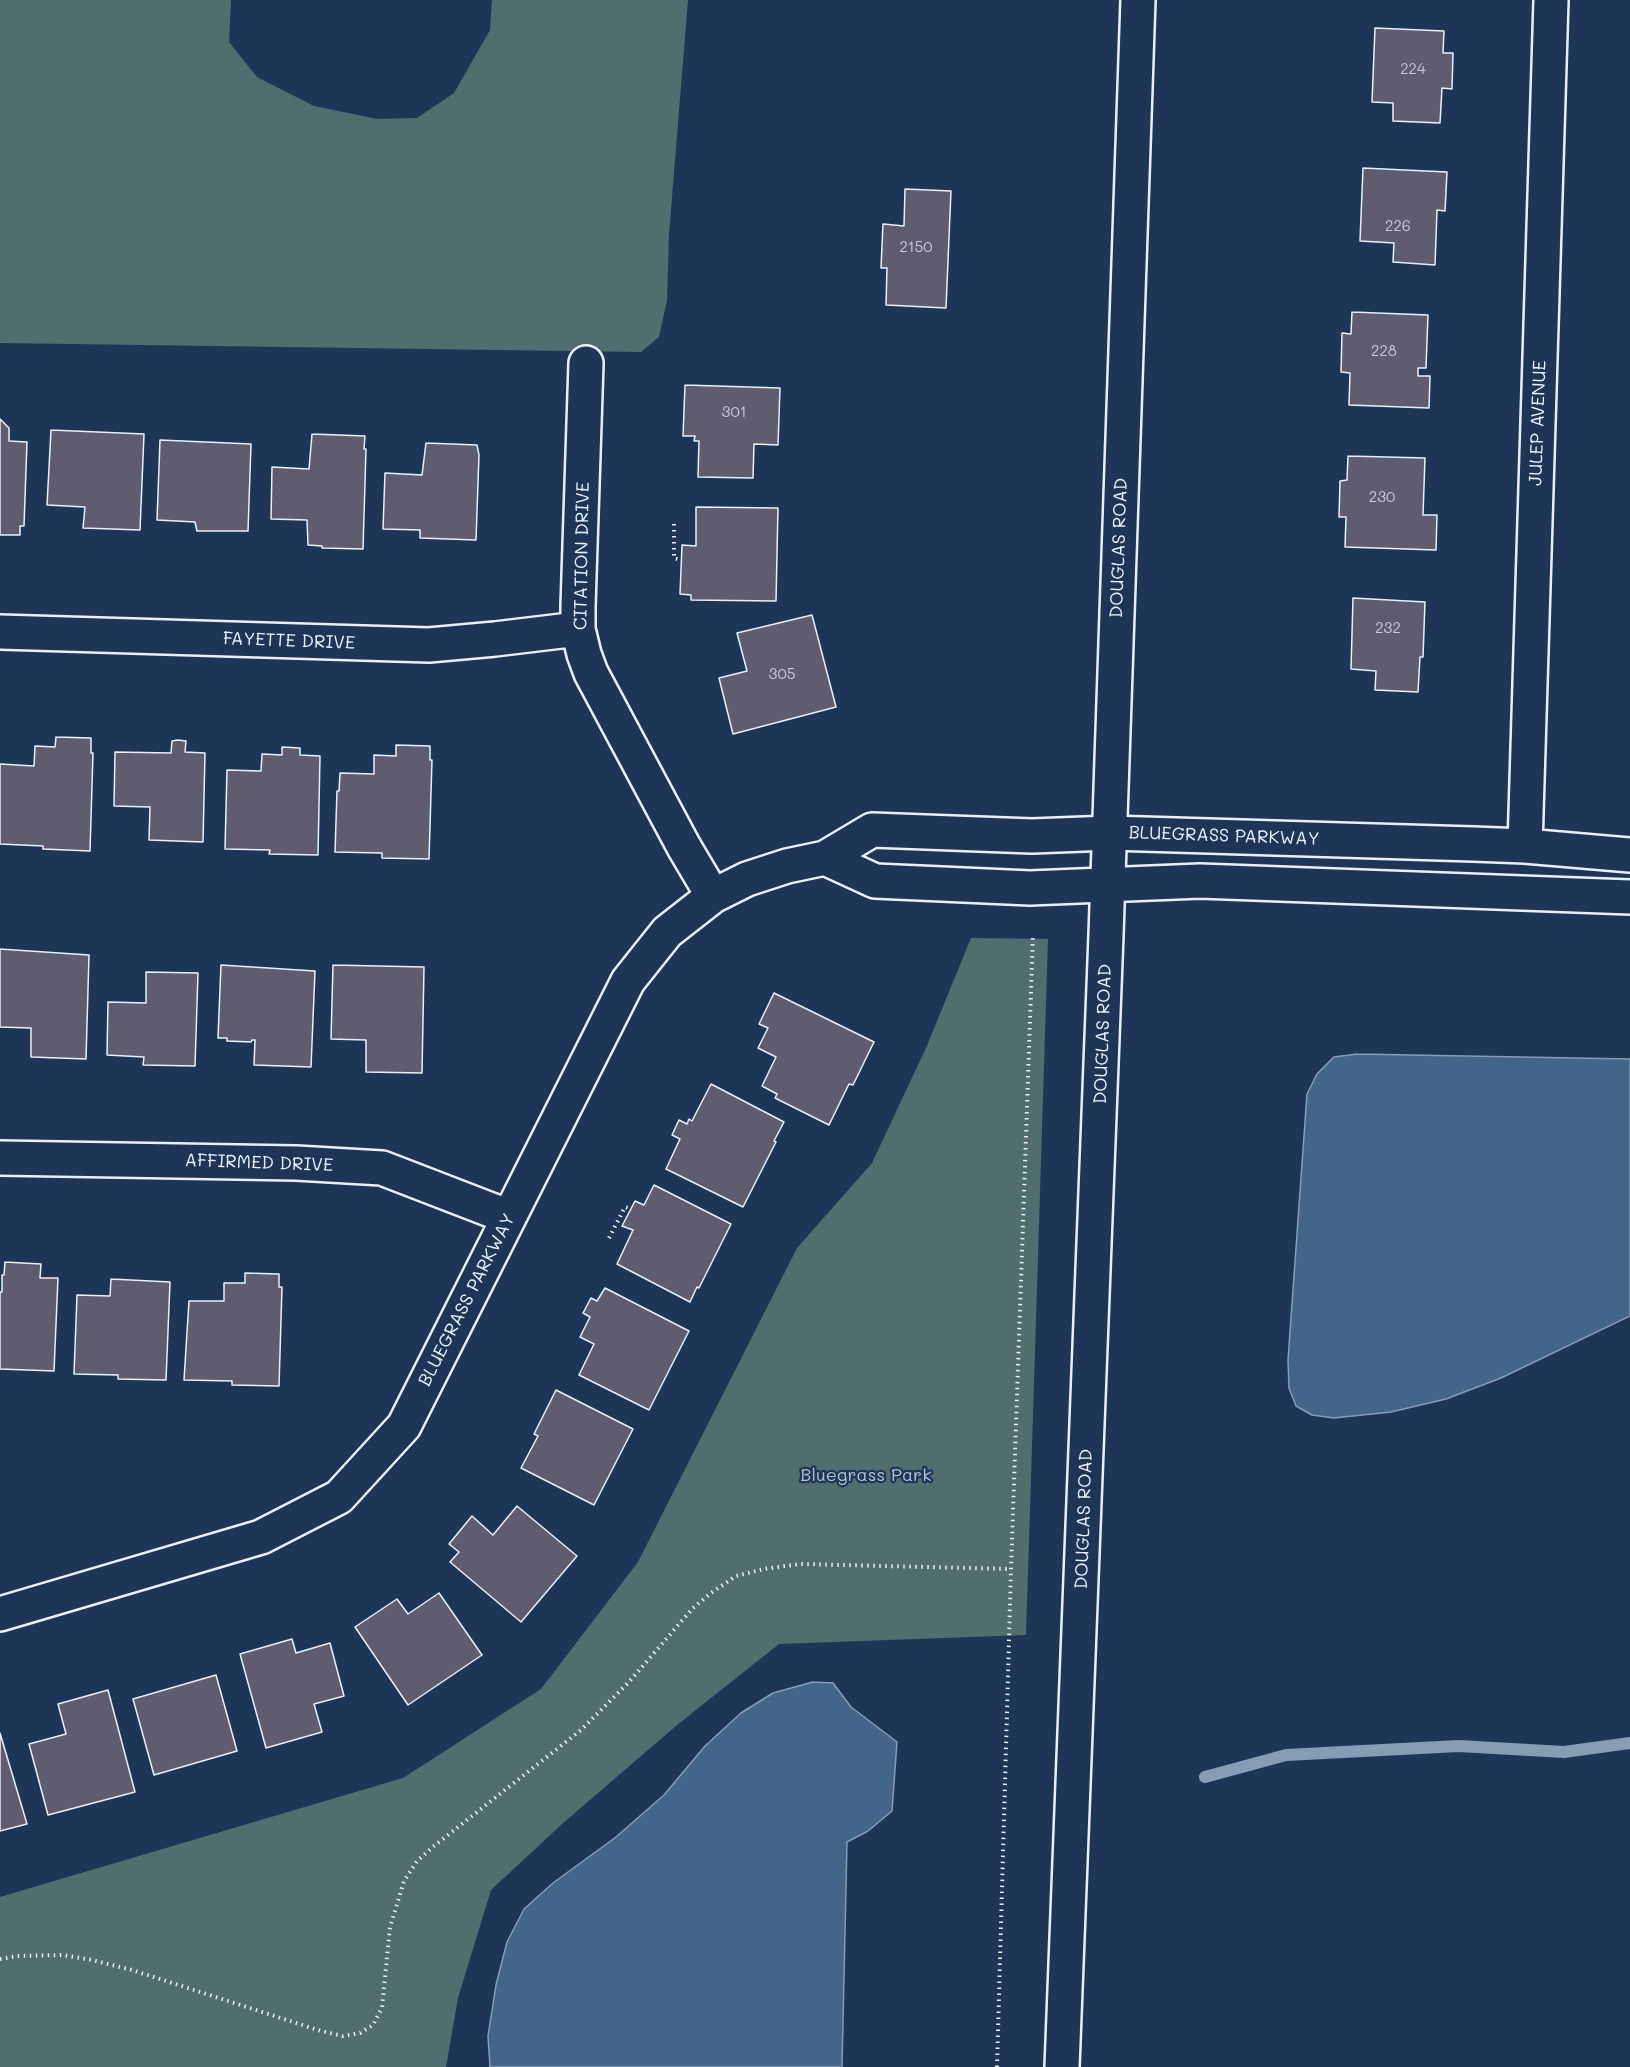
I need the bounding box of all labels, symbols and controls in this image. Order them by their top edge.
house number: 224 [1400,60,1426,78]
house number: 226 [1385,217,1411,235]
house number: 2150 [899,238,933,256]
house number: 228 [1371,342,1397,360]
street label: JULEP AVENUE [1525,360,1551,486]
house number: 301 [722,403,746,421]
street label: DOUGLAS ROAD [1106,477,1132,619]
street label: CITATION DRIVE [570,482,594,630]
house number: 230 [1369,488,1395,506]
house number: 232 [1375,619,1401,637]
street label: FAYETTE DRIVE [222,628,356,654]
house number: 305 [769,665,795,683]
street label: BLUEGRASS PARKWAY [1128,822,1320,850]
street label: DOUGLAS ROAD [1090,963,1116,1105]
street label: AFFIRMED DRIVE [184,1150,334,1176]
street label: BLUEGRASS PARKWAY [414,1210,520,1390]
street label: DOUGLAS ROAD [1071,1448,1097,1590]
park label: Bluegrass Park [800,1464,932,1486]

